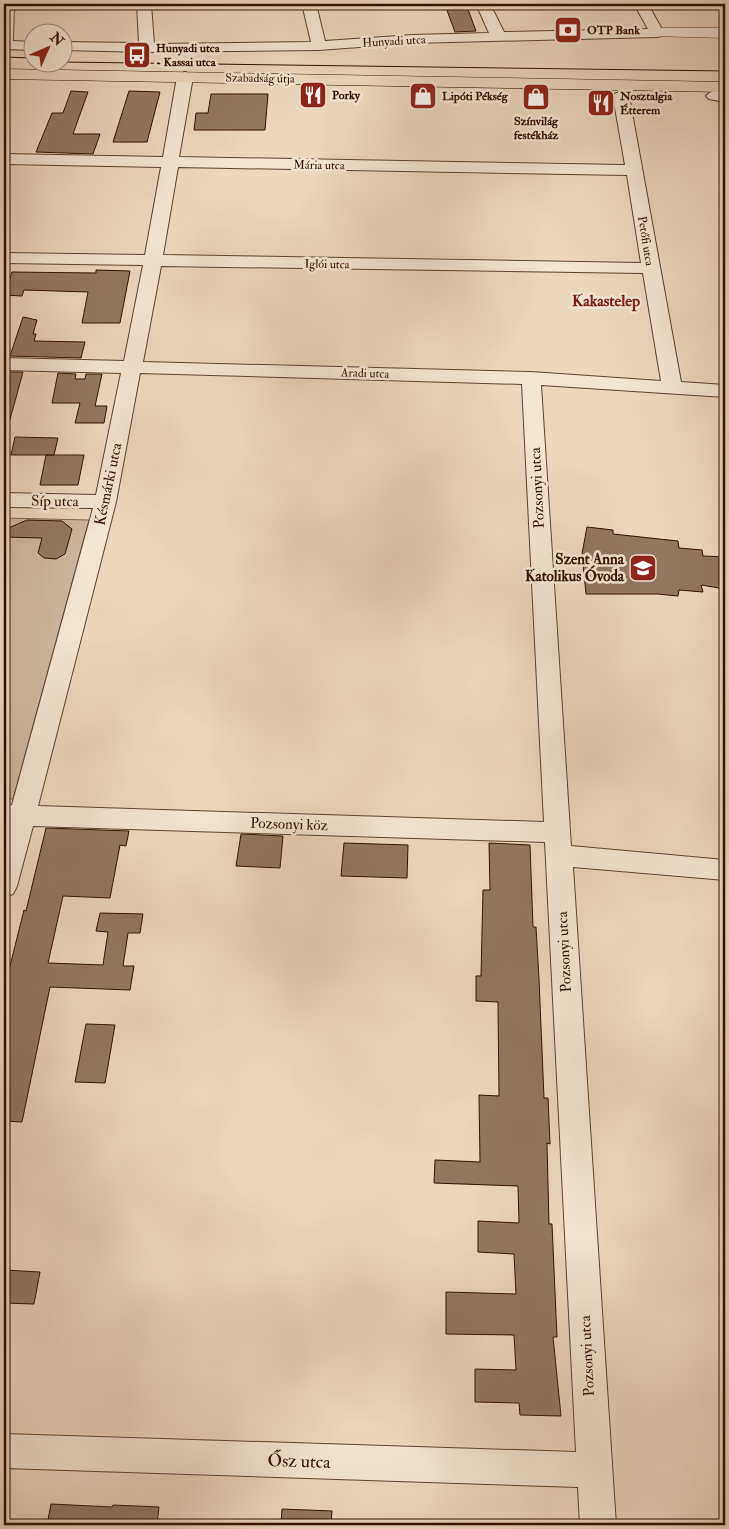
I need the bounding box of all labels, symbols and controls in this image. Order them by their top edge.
bank icon: OTP Bank [553,15,583,45]
north arrow [22,22,72,72]
place label: OTP Bank [587,23,640,38]
text: N [46,28,68,50]
street label: Hunyadi utca [362,32,427,51]
bus stop icon: Hunyadi utca - Kassai utca [122,40,152,70]
place label: Hunyadi utca - Kassai utca [156,41,221,70]
street label: Szabadság útja [225,70,296,87]
restaurant icon: Porky [298,80,328,110]
shop icon: Lipóti Pékség [408,81,438,111]
shop icon: Színvilág festékház [521,82,551,112]
place label: Porky [332,88,361,103]
restaurant icon: Nosztalgia Étterem [586,88,616,118]
place label: Lipóti Pékség [442,89,509,104]
place label: Nosztalgia Étterem [619,89,673,118]
place label: Színvilág festékház [513,114,559,143]
street label: Mária utca [293,158,346,173]
street label: Petőfi utca [634,215,657,268]
street label: Iglói utca [304,257,351,272]
district label: Kakastelep [572,291,640,312]
street label: Aradi utca [340,365,391,382]
street label: Késmárki utca [90,440,127,527]
street label: Pozsonyi utca [526,446,549,529]
street label: Síp utca [31,492,80,512]
place label: Szent Anna Katolikus Óvoda [525,550,625,586]
school or university icon: Szent Anna Katolikus Óvoda [628,553,658,583]
street label: Pozsonyi köz [250,814,328,835]
street label: Pozsonyi utca [553,910,576,993]
street label: Pozsonyi utca [576,1314,599,1397]
street label: Ősz utca [267,1449,331,1474]

